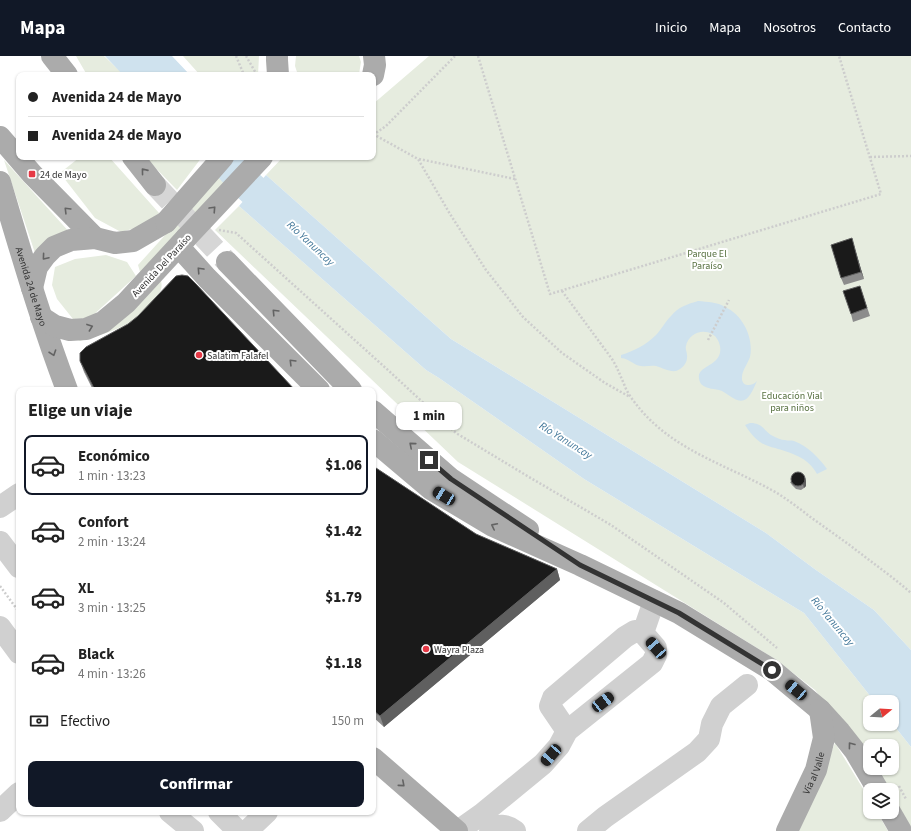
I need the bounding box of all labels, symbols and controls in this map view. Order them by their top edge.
text: Mapa [20,15,65,42]
text: Inicio [655,18,687,38]
text: Mapa [709,18,741,38]
text: Nosotros [763,18,816,38]
text: Contacto [838,18,891,38]
text: Avenida 24 de Mayo [52,87,182,108]
text: Avenida 24 de Mayo [52,125,182,146]
place label: 24 de Mayo [40,168,87,182]
marker: 24 de Mayo [27,169,37,179]
one-way arrow [142,169,149,176]
one-way arrow [208,206,216,214]
one-way arrow [64,207,72,215]
water label: Río Yanuncay [284,217,338,270]
street label: Avenida Del Paraíso [129,231,195,300]
street label: Avenida 24 de Mayo [12,245,50,328]
park label: Parque El Paraíso [687,247,727,273]
one-way arrow [43,252,50,260]
one-way arrow [197,267,205,275]
one-way arrow [272,309,280,317]
one-way arrow [87,323,94,331]
one-way arrow [49,349,57,356]
place label: Salatim Falafel [207,349,269,363]
marker: Salatim Falafel [194,350,204,360]
one-way arrow [289,360,297,367]
park label: Educación Vial para niños [762,389,823,415]
text: Elige un viaje [28,398,133,423]
callout: 1 min [396,402,462,430]
text: 1 min [413,407,445,425]
water label: Río Yanuncay [536,418,596,463]
one-way arrow [409,442,417,450]
text: Económico [78,446,150,467]
icon: car [30,447,66,483]
route end [420,451,438,469]
text: $1.06 [325,455,362,476]
text: 1 min · 13:23 [78,467,146,485]
car [431,485,457,507]
text: Confort [78,512,129,533]
icon: car [30,513,66,549]
text: $1.42 [325,521,362,542]
one-way arrow [490,523,498,531]
text: 2 min · 13:24 [78,533,146,551]
text: XL [78,578,94,599]
icon: car [30,579,66,615]
text: $1.79 [325,587,362,608]
water label: Río Yanuncay [808,594,858,650]
text: 3 min · 13:25 [78,599,146,617]
car [644,635,668,661]
place label: Wayra Plaza [434,643,484,657]
text: Black [78,644,115,665]
marker: Wayra Plaza [421,644,431,654]
icon: car [30,645,66,681]
text: $1.18 [325,653,362,674]
route start [763,661,781,679]
text: 4 min · 13:26 [78,665,146,683]
car [783,678,809,702]
car [590,690,616,714]
north arrow [863,695,899,731]
map controls [863,695,899,819]
icon: cash [28,710,50,732]
text: Efectivo [60,711,110,732]
text: 150 m [331,712,364,730]
button: locate [863,739,899,775]
car [539,742,563,768]
one-way arrow [849,743,856,750]
street label: Vía al Valle [800,750,828,797]
button: Confirmar [28,761,364,807]
one-way arrow [398,779,405,786]
button: layers [863,783,899,819]

